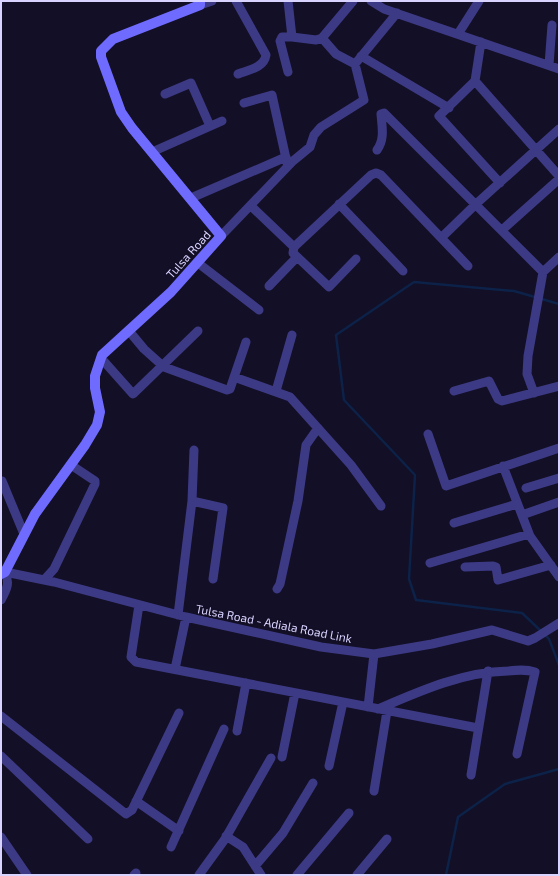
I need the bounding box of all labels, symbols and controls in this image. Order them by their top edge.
street label: Tulsa Road [163,227,213,281]
street label: Tulsa Road - Adiala Road Link [195,601,353,645]

